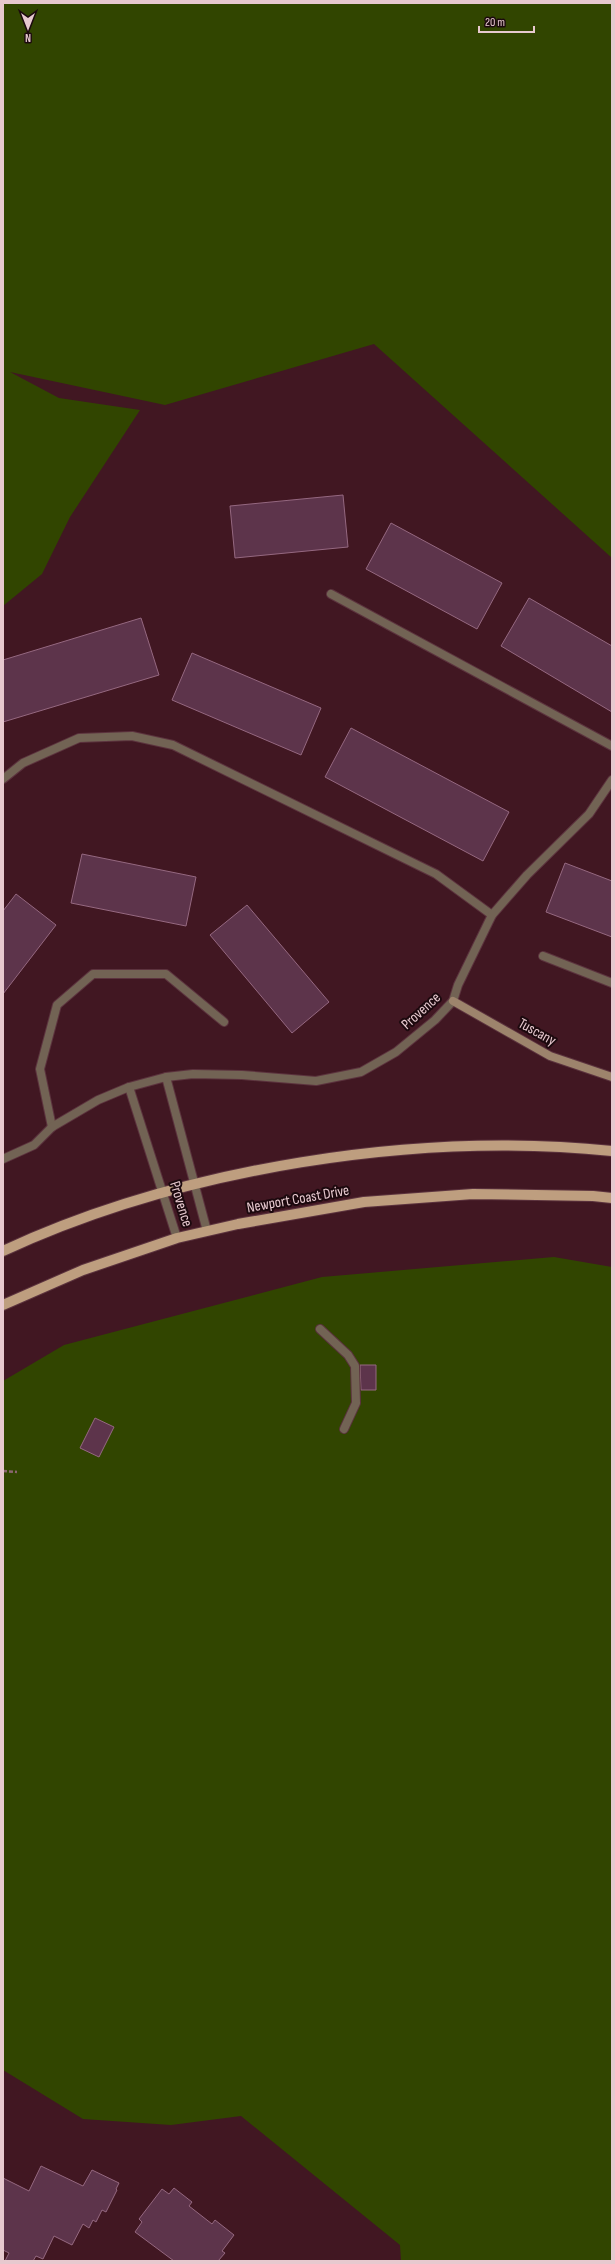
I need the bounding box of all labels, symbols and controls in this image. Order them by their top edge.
north arrow [8,8,48,48]
scale bar [479,8,534,34]
text: 20 m [485,15,505,30]
text: N [25,31,31,44]
street label: Provence [397,988,445,1034]
street label: Tuscany [515,1014,559,1050]
street label: Provence [165,1179,197,1229]
street label: Newport Coast Drive [245,1181,351,1217]

